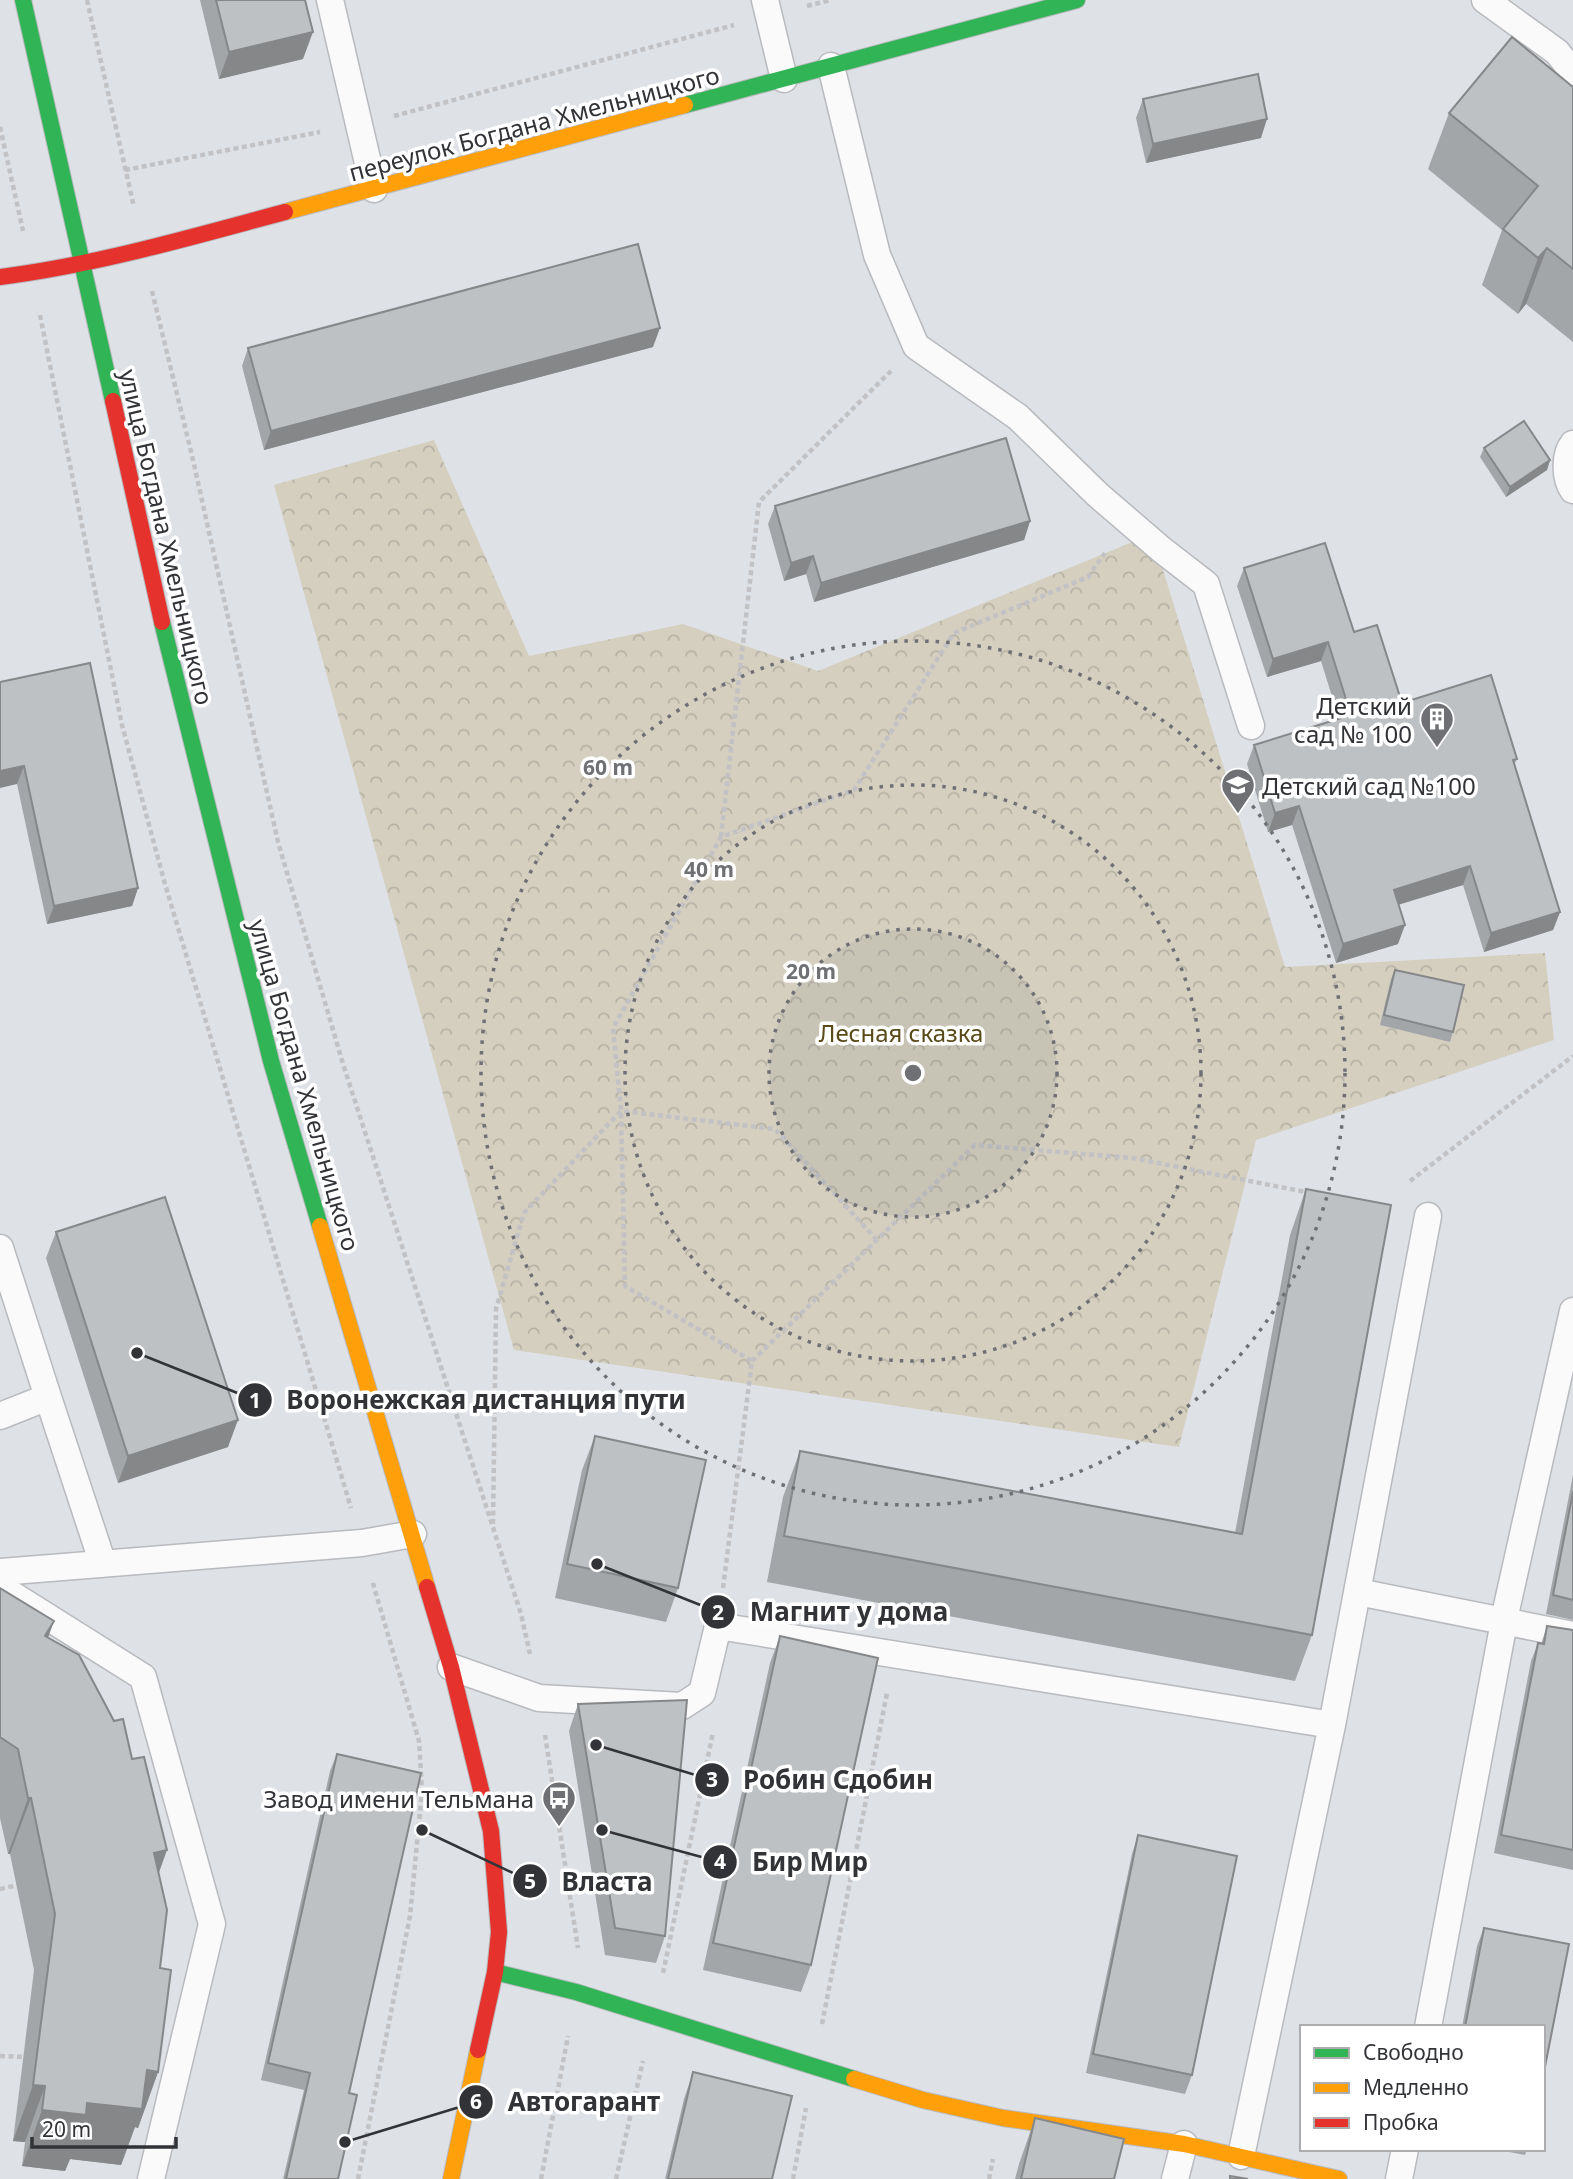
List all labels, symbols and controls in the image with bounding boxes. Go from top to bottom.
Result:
street label: переулок Богдана Хмельницкого [345,58,723,188]
street label: улица Богдана Хмельницкого [112,366,222,708]
place label: Детский сад № 100 [1294,689,1412,750]
building icon: Детский сад № 100 [1418,700,1456,749]
text: 60 m [583,753,633,781]
school or university icon: Детский сад №100 [1219,766,1257,815]
place label: Детский сад №100 [1262,769,1476,802]
text: 40 m [684,855,734,883]
street label: улица Богдана Хмельницкого [242,915,368,1255]
text: 20 m [786,957,836,985]
park label: Лесная сказка [819,1016,983,1049]
centre of rings [901,1061,925,1085]
callout: Воронежская дистанция пути [237,1377,700,1424]
text: Воронежская дистанция пути [286,1381,686,1417]
text: 1 [249,1386,261,1414]
callout: Магнит у дома [701,1589,962,1636]
text: Магнит у дома [750,1593,948,1629]
text: 2 [712,1598,724,1626]
callout: Робин Сдобин [694,1756,947,1803]
text: Робин Сдобин [743,1761,933,1797]
text: 3 [706,1765,718,1793]
bus stop icon: Завод имени Тельмана [540,1779,578,1828]
place label: Завод имени Тельмана [263,1782,534,1815]
callout: Бир Мир [703,1838,882,1885]
text: Бир Мир [752,1843,868,1879]
text: 4 [714,1847,726,1875]
callout: Власта [512,1858,666,1905]
text: Власта [561,1863,653,1899]
text: 5 [524,1867,536,1895]
legend [1300,2025,1545,2151]
text: Свободно [1363,2038,1464,2066]
text: Медленно [1363,2073,1469,2101]
callout: Автогарант [458,2078,674,2125]
text: Автогарант [508,2083,660,2119]
text: 6 [470,2087,482,2115]
scale bar [32,2106,175,2150]
text: Пробка [1363,2108,1439,2136]
text: 20 m [42,2115,91,2143]

